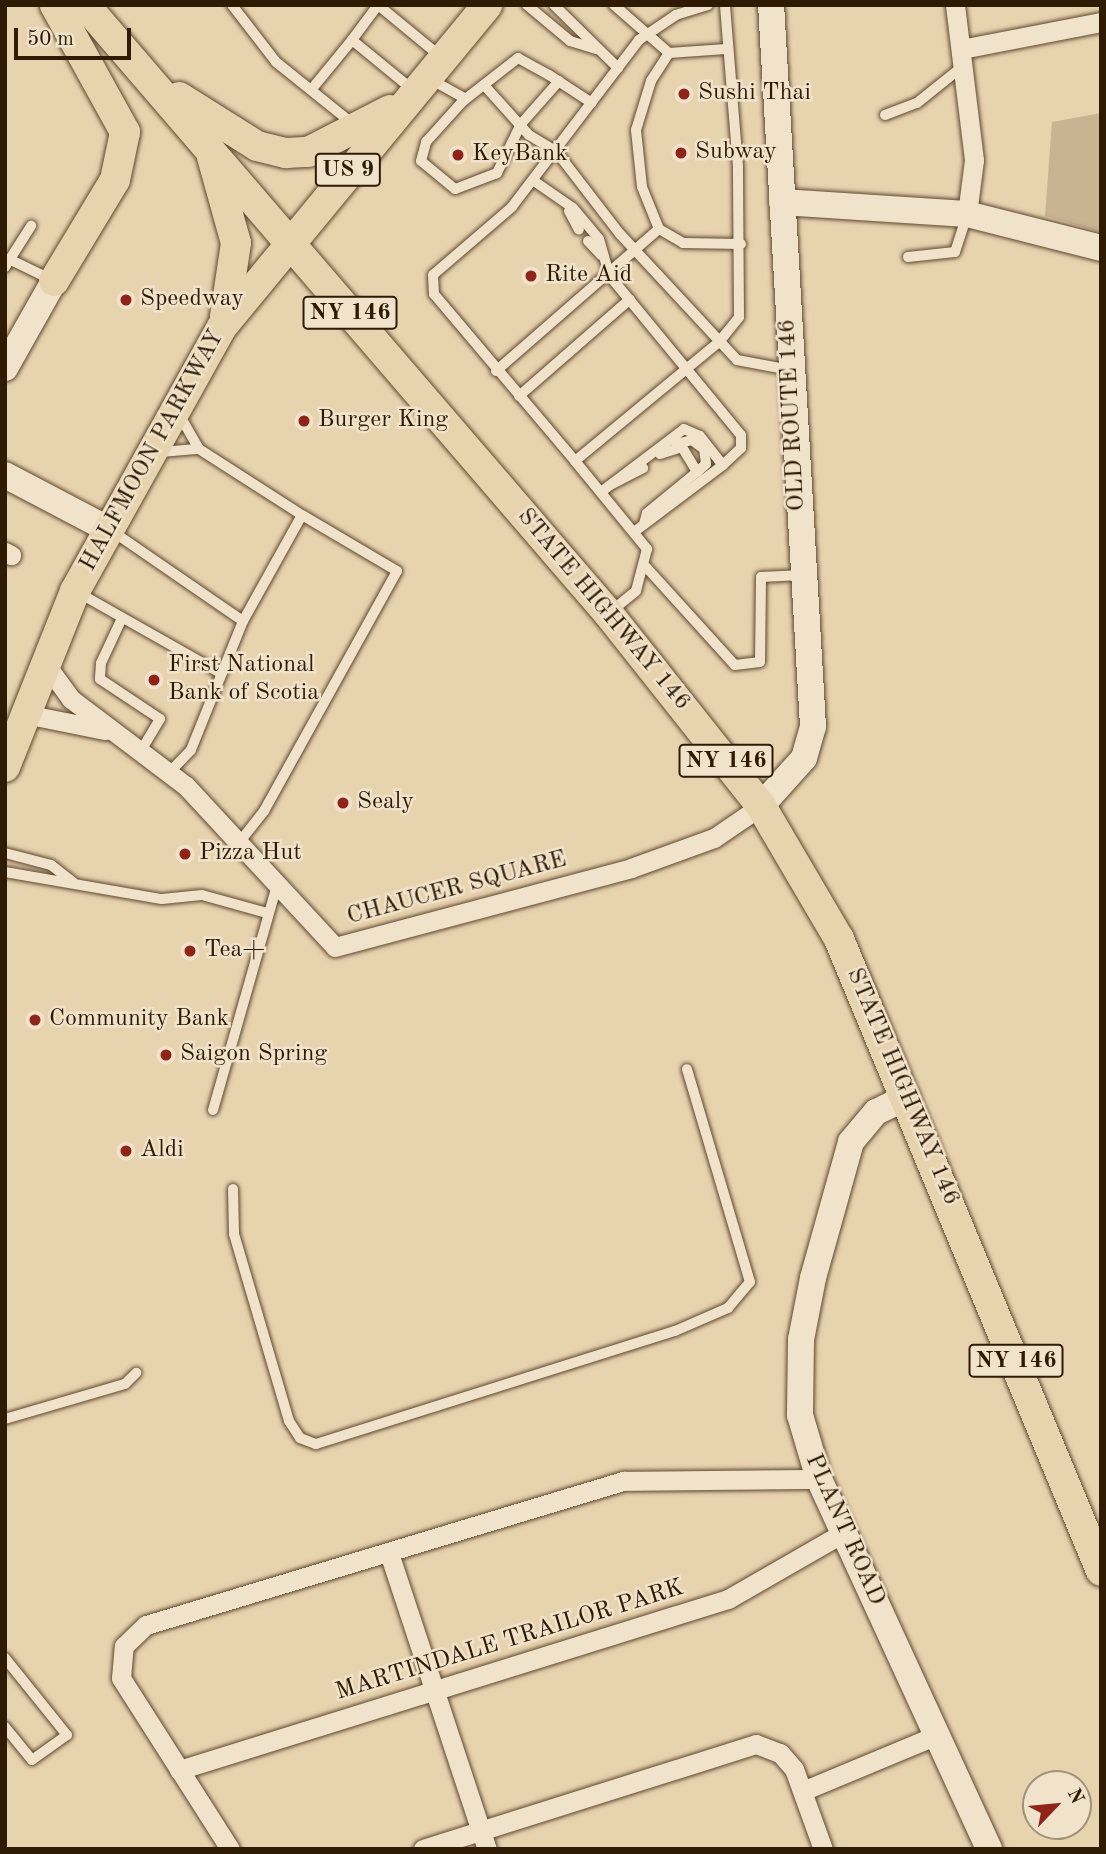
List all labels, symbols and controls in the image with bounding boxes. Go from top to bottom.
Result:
scale bar [18,14,135,58]
text: 50 m [27,29,74,50]
place label: Sushi Thai [698,80,811,108]
marker: Sushi Thai [676,86,692,102]
place label: Subway [695,139,777,167]
place label: KeyBank [472,141,568,169]
marker: Subway [673,145,689,161]
marker: KeyBank [450,147,466,163]
road number: US 9 [315,150,381,190]
place label: Rite Aid [545,262,632,290]
marker: Rite Aid [523,268,539,284]
place label: Speedway [140,286,244,314]
marker: Speedway [118,292,134,308]
road number: NY 146 [301,294,399,332]
street label: OLD ROUTE 146 [774,318,812,512]
street label: HALFMOON PARKWAY [75,325,231,577]
place label: Burger King [318,407,448,435]
marker: Burger King [296,413,312,429]
street label: STATE HIGHWAY 146 [510,503,696,717]
place label: First National Bank of Scotia [168,652,319,708]
marker: First National Bank of Scotia [146,672,162,688]
road number: NY 146 [677,741,775,780]
place label: Sealy [357,789,414,817]
marker: Sealy [335,795,351,811]
place label: Pizza Hut [199,840,302,868]
marker: Pizza Hut [177,846,193,862]
street label: CHAUCER SQUARE [344,846,570,932]
place label: Tea+ [204,937,265,965]
marker: Tea+ [182,943,198,959]
street label: STATE HIGHWAY 146 [839,964,965,1210]
place label: Community Bank [49,1006,229,1034]
marker: Community Bank [27,1012,43,1028]
place label: Saigon Spring [180,1041,327,1069]
marker: Saigon Spring [158,1047,174,1063]
place label: Aldi [140,1137,184,1165]
marker: Aldi [118,1143,134,1159]
road number: NY 146 [967,1342,1065,1380]
street label: PLANT ROAD [798,1450,890,1610]
street label: MARTINDALE TRAILOR PARK [332,1574,688,1708]
north arrow [1022,1770,1092,1840]
text: N [1063,1786,1086,1807]

